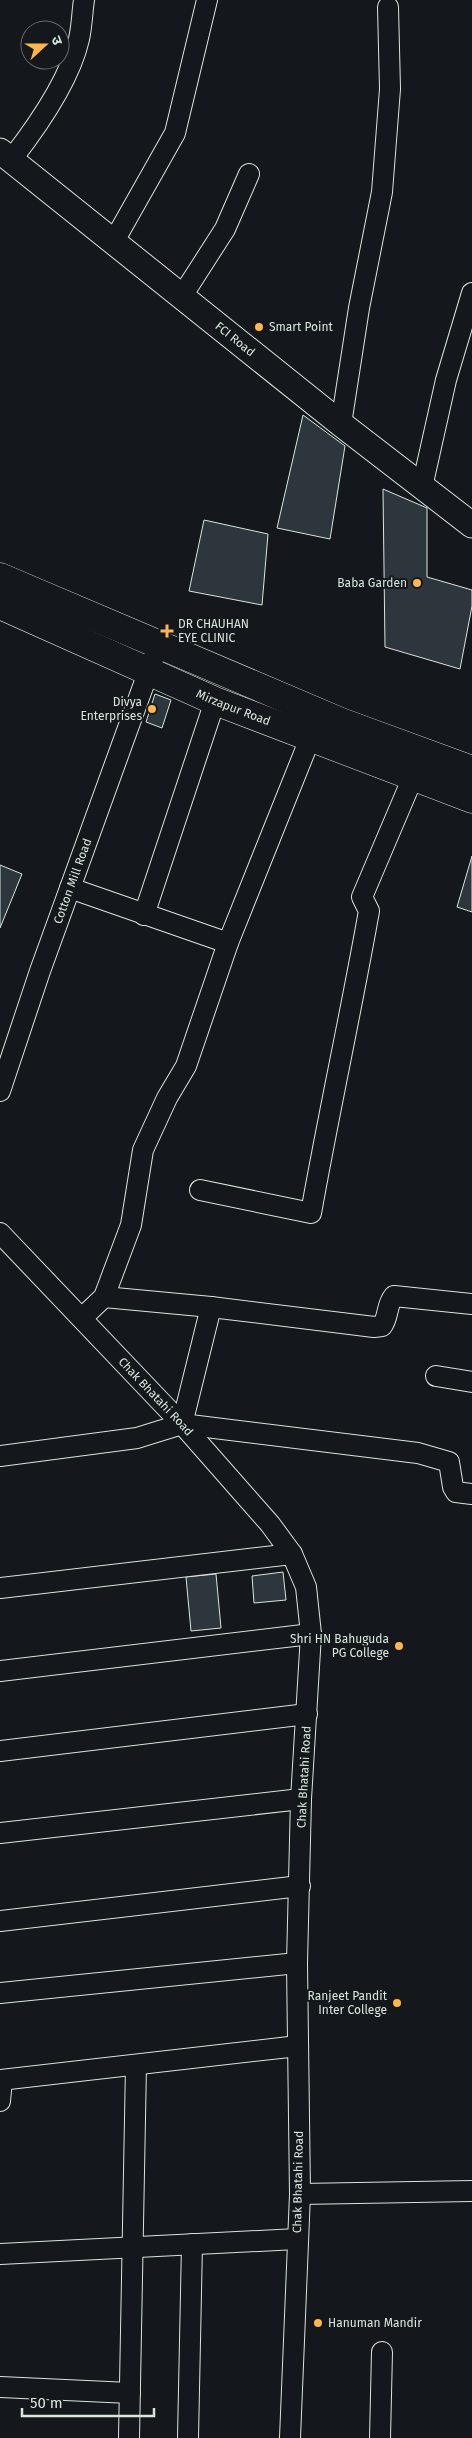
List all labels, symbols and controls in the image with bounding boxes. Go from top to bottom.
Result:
north arrow [20,20,70,70]
text: उ [47,34,66,48]
street label: FCI Road [212,319,258,359]
place label: Smart Point [269,320,334,334]
marker: Smart Point [253,321,265,333]
place label: Baba Garden [337,576,407,590]
marker: Baba Garden [411,577,423,589]
place label: DR CHAUHAN EYE CLINIC [178,617,249,645]
marker: DR CHAUHAN EYE CLINIC [160,624,174,638]
street label: Mirzapur Road [194,687,272,728]
place label: Divya Enterprises [80,695,142,723]
marker: Divya Enterprises [146,703,158,715]
street label: Cotton Mill Road [51,837,94,926]
street label: Chak Bhatahi Road [115,1355,196,1439]
place label: Shri HN Bahuguda PG College [290,1632,389,1660]
marker: Shri HN Bahuguda PG College [393,1640,405,1652]
street label: Chak Bhatahi Road [294,1726,314,1828]
place label: Ranjeet Pandit Inter College [308,1989,388,2017]
marker: Ranjeet Pandit Inter College [391,1997,403,2009]
street label: Chak Bhatahi Road [290,2131,306,2233]
place label: Hanuman Mandir [328,2316,422,2330]
marker: Hanuman Mandir [312,2317,324,2329]
scale bar [22,2386,155,2418]
text: 50 m [30,2394,63,2412]

